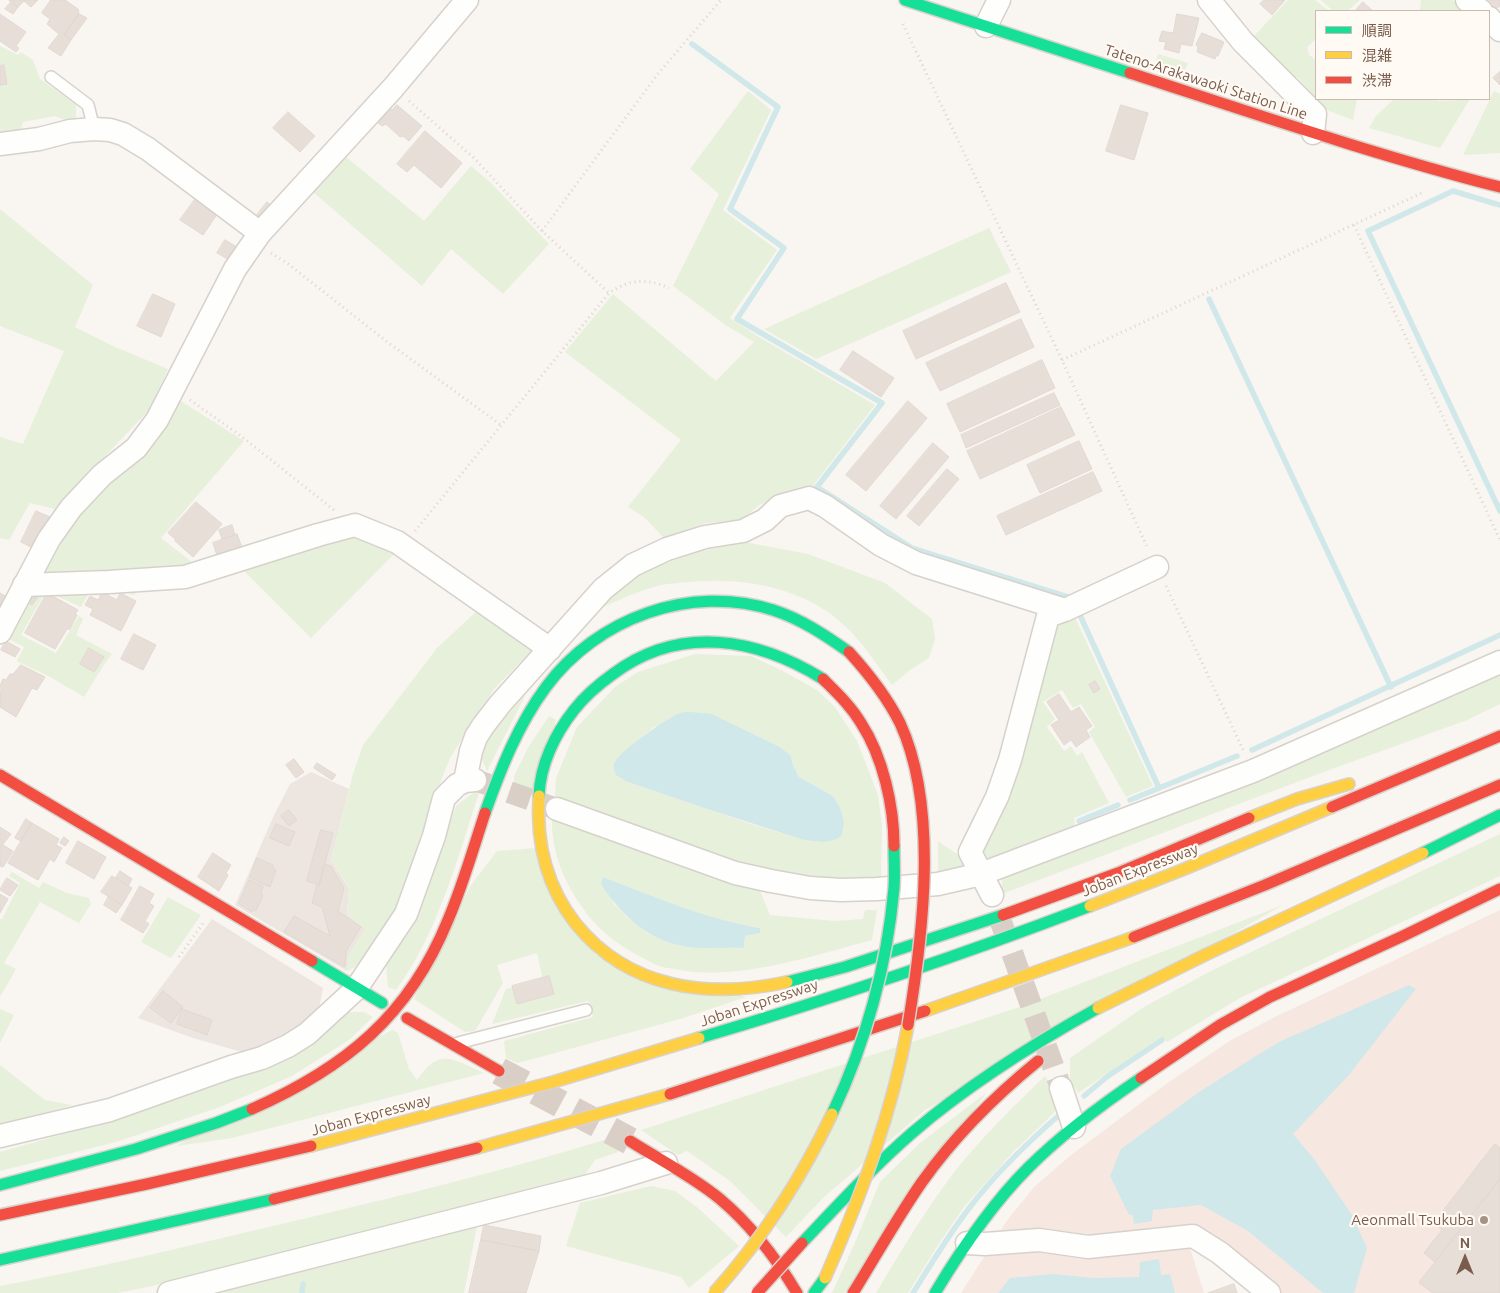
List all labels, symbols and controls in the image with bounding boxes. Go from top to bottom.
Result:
legend [1315,10,1490,100]
text: 順調 [1362,22,1392,39]
street label: Tateno-Arakawaoki Station Line [1102,41,1310,123]
text: 混雑 [1362,47,1392,64]
text: 渋滞 [1362,72,1392,89]
street label: Joban Expressway [1079,840,1201,900]
street label: Joban Expressway [698,975,820,1031]
street label: Joban Expressway [309,1090,433,1140]
place label: Aeonmall Tsukuba [1351,1211,1474,1229]
marker: Aeonmall Tsukuba [1478,1214,1490,1226]
north arrow [1440,1233,1490,1283]
text: N [1460,1235,1470,1251]

